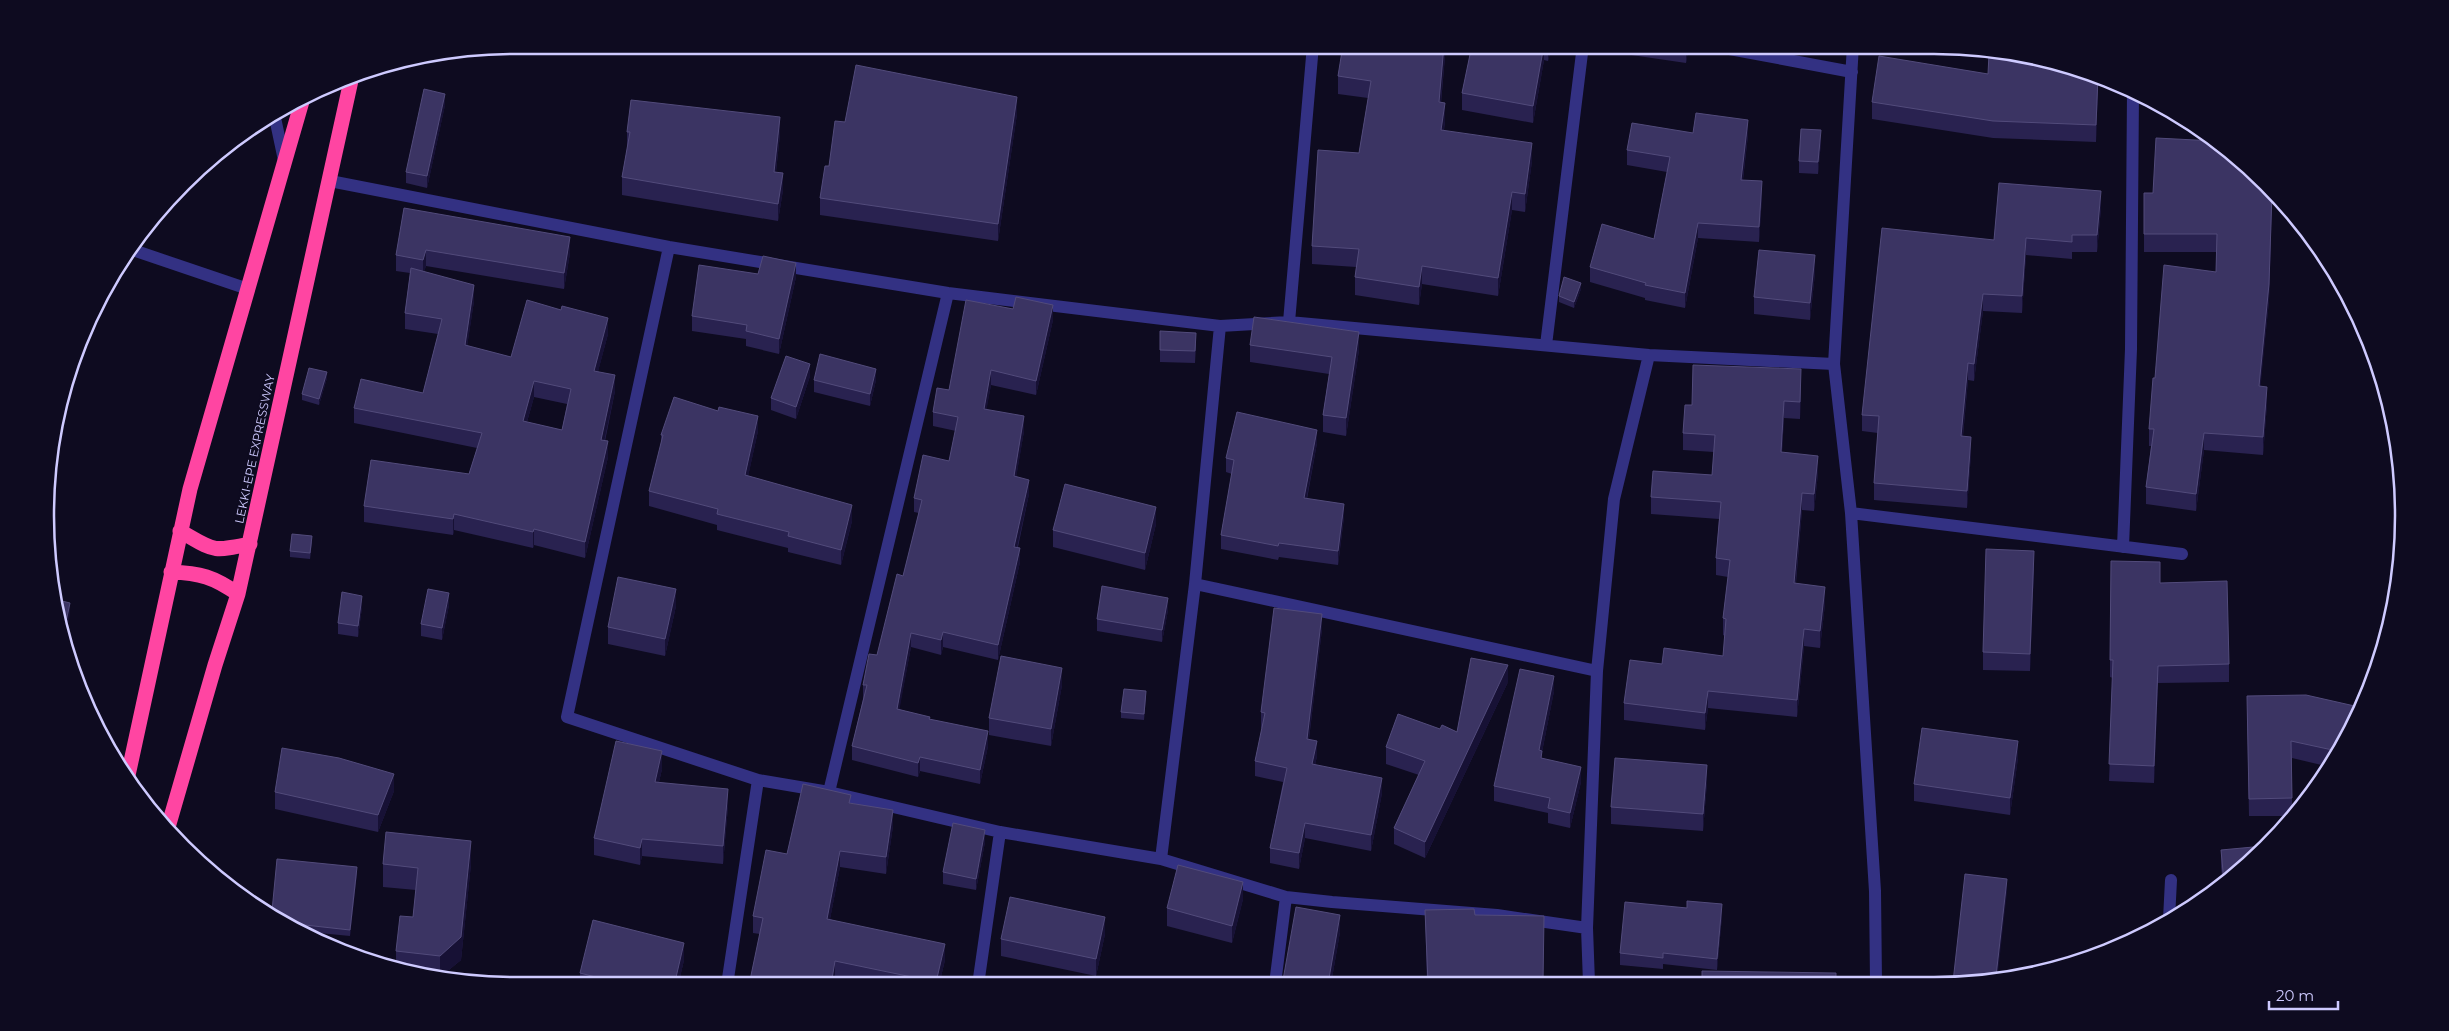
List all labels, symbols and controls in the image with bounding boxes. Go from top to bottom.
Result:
street label: LEKKI-EPE EXPRESSWAY [231,373,278,525]
scale bar [2269,978,2338,1010]
text: 20 m [2276,986,2314,1005]

